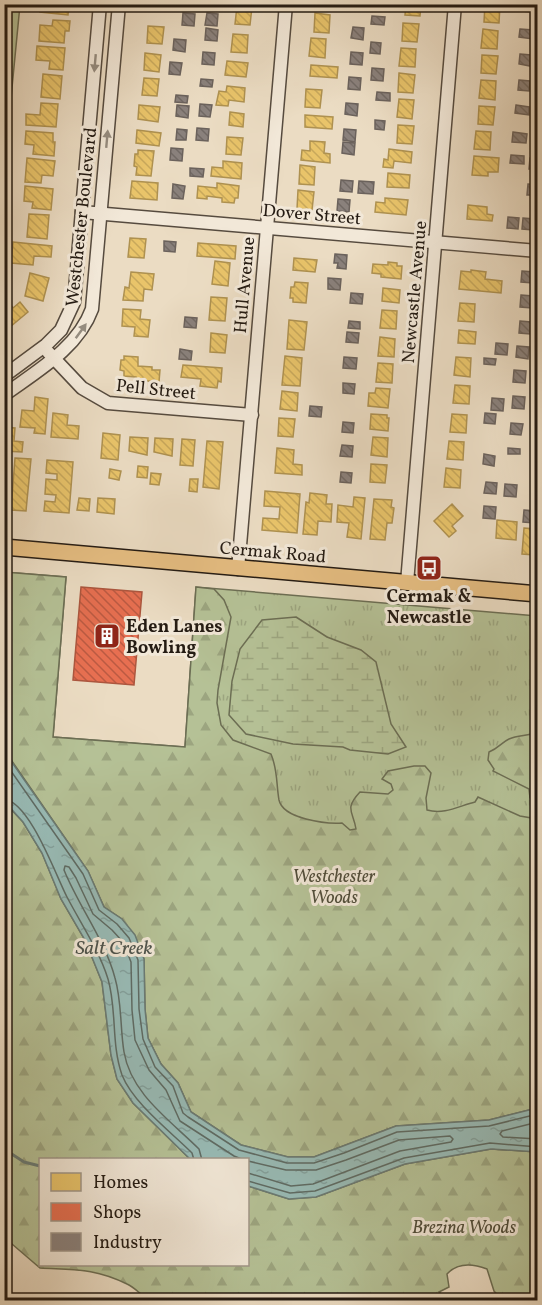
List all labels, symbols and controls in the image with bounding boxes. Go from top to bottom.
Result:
one-way arrow [90,53,100,72]
street label: Westchester Boulevard [61,126,104,308]
one-way arrow [102,130,112,149]
street label: Dover Street [262,199,362,232]
street label: Newcastle Avenue [397,220,434,364]
street label: Hull Avenue [229,236,262,335]
one-way arrow [75,323,87,339]
street label: Pell Street [115,374,197,407]
street label: Cermak Road [219,536,327,571]
bus stop icon: Cermak & Newcastle [414,553,444,583]
place label: Cermak & Newcastle [387,585,472,631]
place label: Eden Lanes Bowling [126,615,223,661]
building icon: Eden Lanes Bowling [92,621,122,651]
park label: Westchester Woods [293,865,376,911]
water label: Salt Creek [75,935,153,963]
legend [39,1158,249,1266]
text: Homes [93,1171,148,1196]
text: Shops [93,1201,141,1226]
park label: Brezina Woods [412,1216,516,1241]
text: Industry [93,1231,162,1256]

